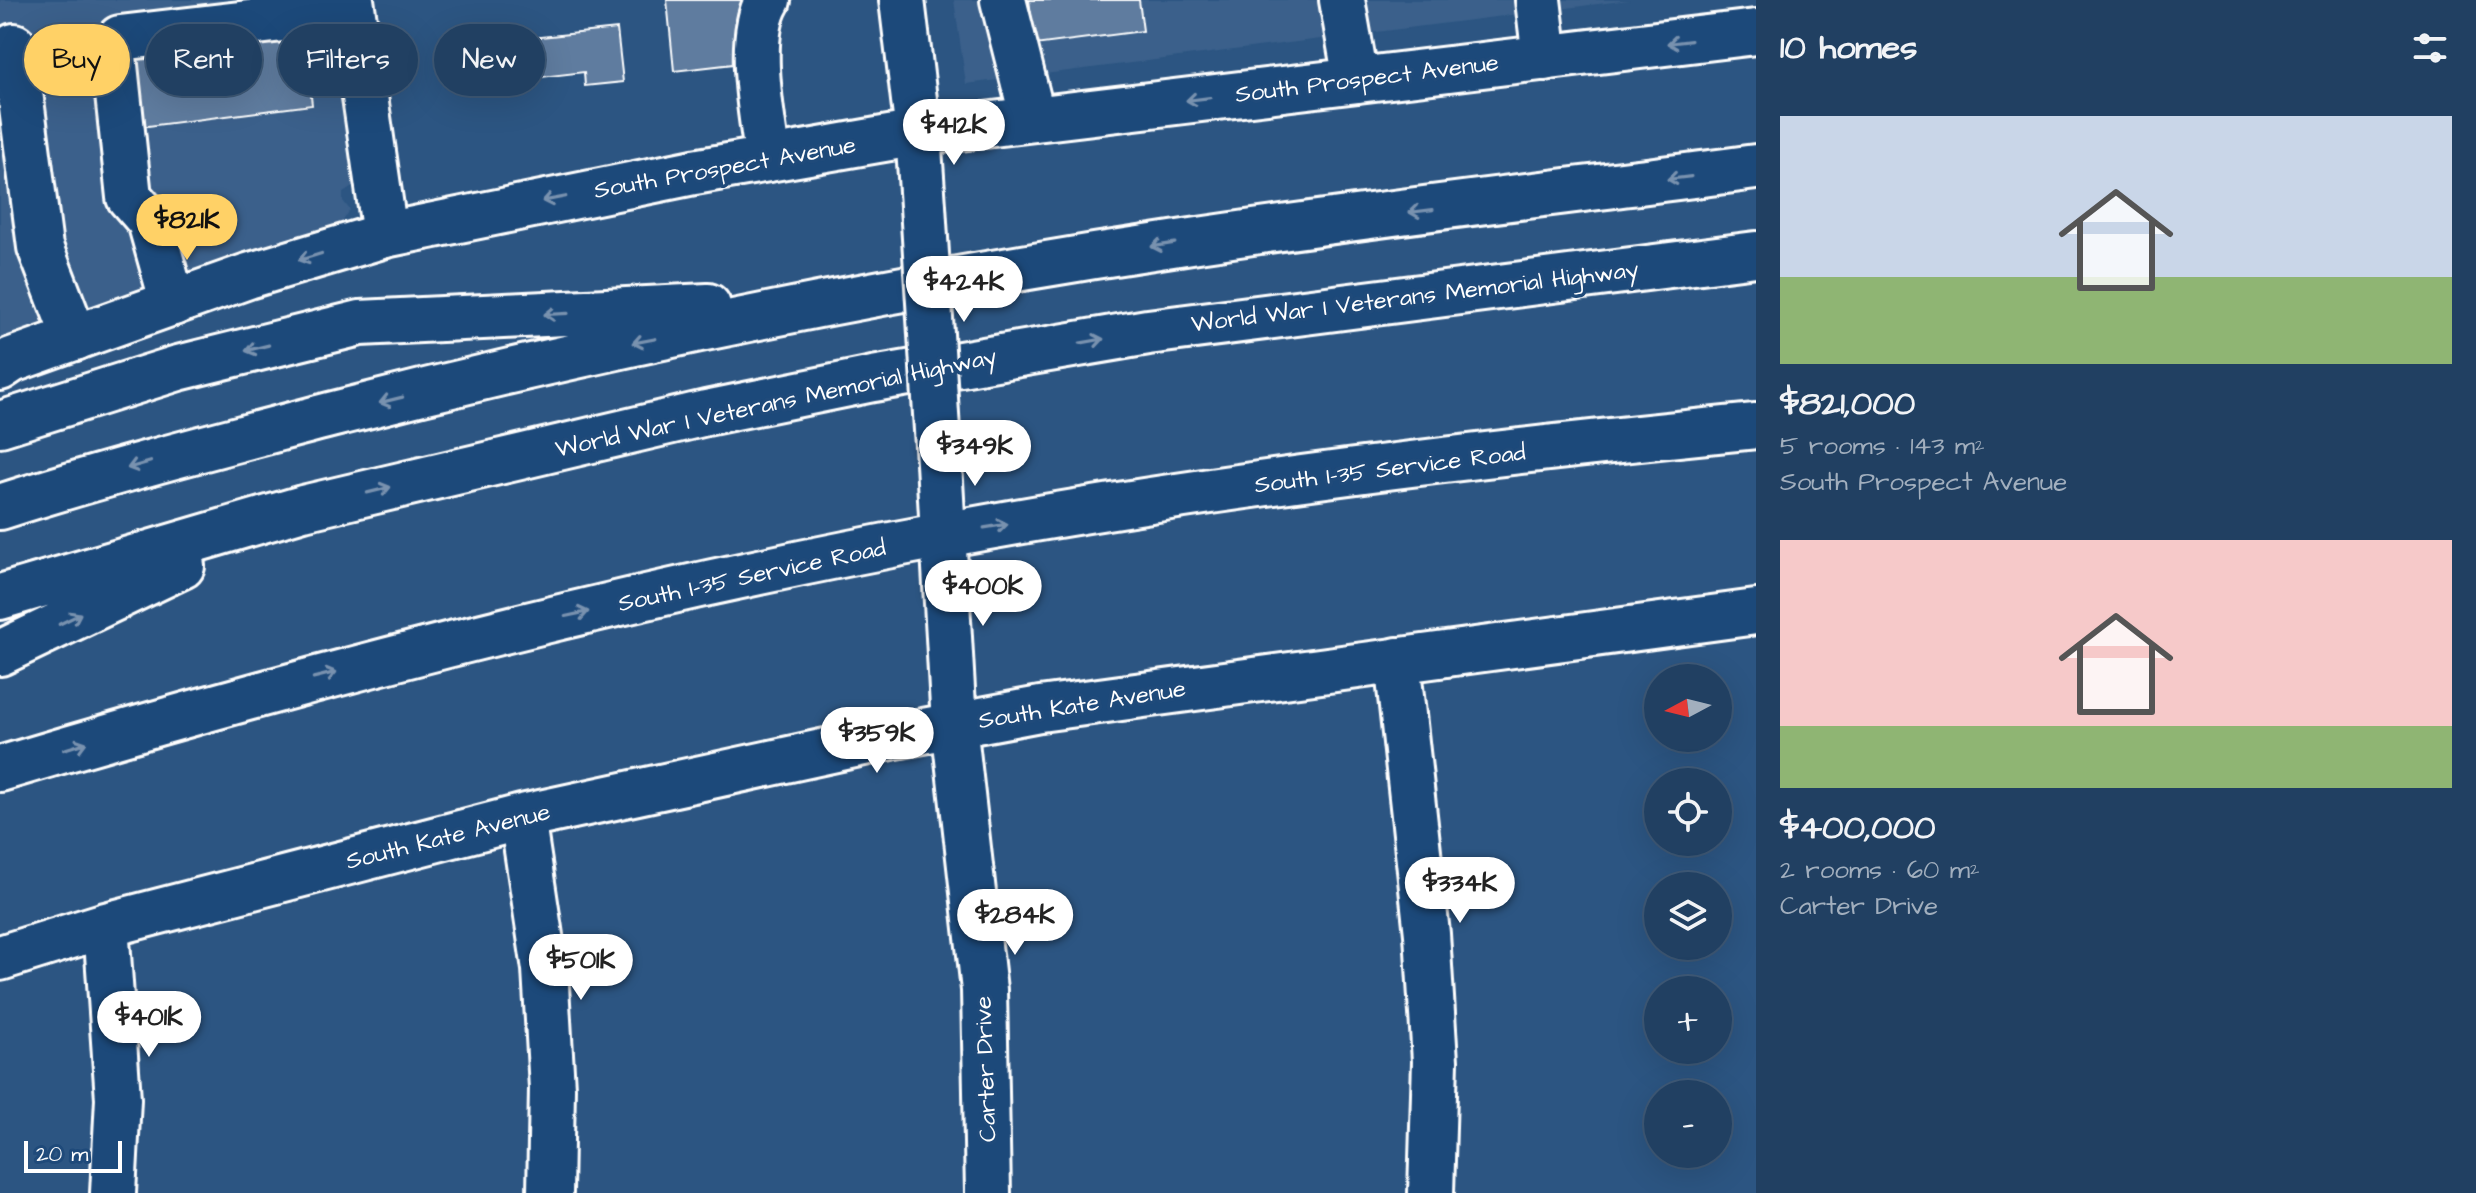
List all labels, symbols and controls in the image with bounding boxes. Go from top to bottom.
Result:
chip: Buy [24,24,130,96]
chip: Rent [146,24,262,96]
chip: Filters [278,24,418,96]
chip: New [434,24,545,96]
text: 10 homes [1780,24,1917,72]
icon: filters [2408,26,2452,70]
one-way arrow [1666,34,1692,49]
street label: South Prospect Avenue [1233,46,1501,112]
one-way arrow [1186,92,1211,107]
pin: $412K [898,99,1010,167]
text: $412K [921,107,987,143]
street label: South Prospect Avenue [591,128,859,208]
icon: home [2044,168,2188,312]
one-way arrow [1666,170,1693,185]
one-way arrow [542,193,567,208]
pin: $821K [131,194,243,262]
text: $821K [154,202,220,238]
one-way arrow [1409,204,1434,219]
one-way arrow [1151,239,1176,254]
one-way arrow [298,250,324,265]
street label: World War I Veterans Memorial Highway [1189,253,1641,342]
pin: $424K [908,256,1020,324]
text: $424K [924,264,1004,300]
one-way arrow [543,306,570,321]
one-way arrow [1078,333,1104,348]
one-way arrow [632,335,657,350]
street label: World War I Veterans Memorial Highway [552,340,1000,467]
one-way arrow [245,342,270,357]
text: $821,000 [1780,380,1915,428]
one-way arrow [378,393,404,408]
pin: $349K [919,420,1031,488]
text: $349K [937,428,1013,464]
text: 5 rooms · 143 m² [1780,428,1985,464]
street label: South I-35 Service Road [1253,436,1527,502]
one-way arrow [127,459,153,474]
text: South Prospect Avenue [1780,464,2067,500]
one-way arrow [365,482,391,497]
one-way arrow [983,518,1008,533]
street label: South I-35 Service Road [615,531,889,621]
pin: $400K [927,560,1039,628]
text: $400K [943,568,1023,604]
icon: home [2044,592,2188,736]
one-way arrow [564,606,590,621]
one-way arrow [58,611,82,626]
north arrow [1644,664,1732,752]
map controls [1644,664,1732,1168]
one-way arrow [311,667,337,682]
street label: South Kate Avenue [976,672,1188,738]
pin: $359K [821,707,933,775]
text: $359K [839,715,915,751]
one-way arrow [61,738,87,753]
button: locate [1644,768,1732,856]
street label: South Kate Avenue [342,795,554,879]
text: $400,000 [1780,804,1935,852]
text: 2 rooms · 60 m² [1780,852,1980,888]
pin: $334K [1404,857,1516,925]
text: $334K [1423,865,1497,901]
button: layers [1644,872,1732,960]
text: Carter Drive [1780,888,1938,924]
pin: $284K [959,889,1071,957]
text: $284K [975,897,1055,933]
pin: $501K [525,934,637,1002]
text: $501K [547,942,615,978]
button: + [1644,976,1732,1064]
pin: $401K [93,991,205,1059]
street label: Carter Drive [966,996,1006,1142]
text: $401K [115,999,183,1035]
button: − [1644,1080,1732,1168]
scale bar [24,1137,122,1173]
text: 20 m [36,1139,88,1170]

